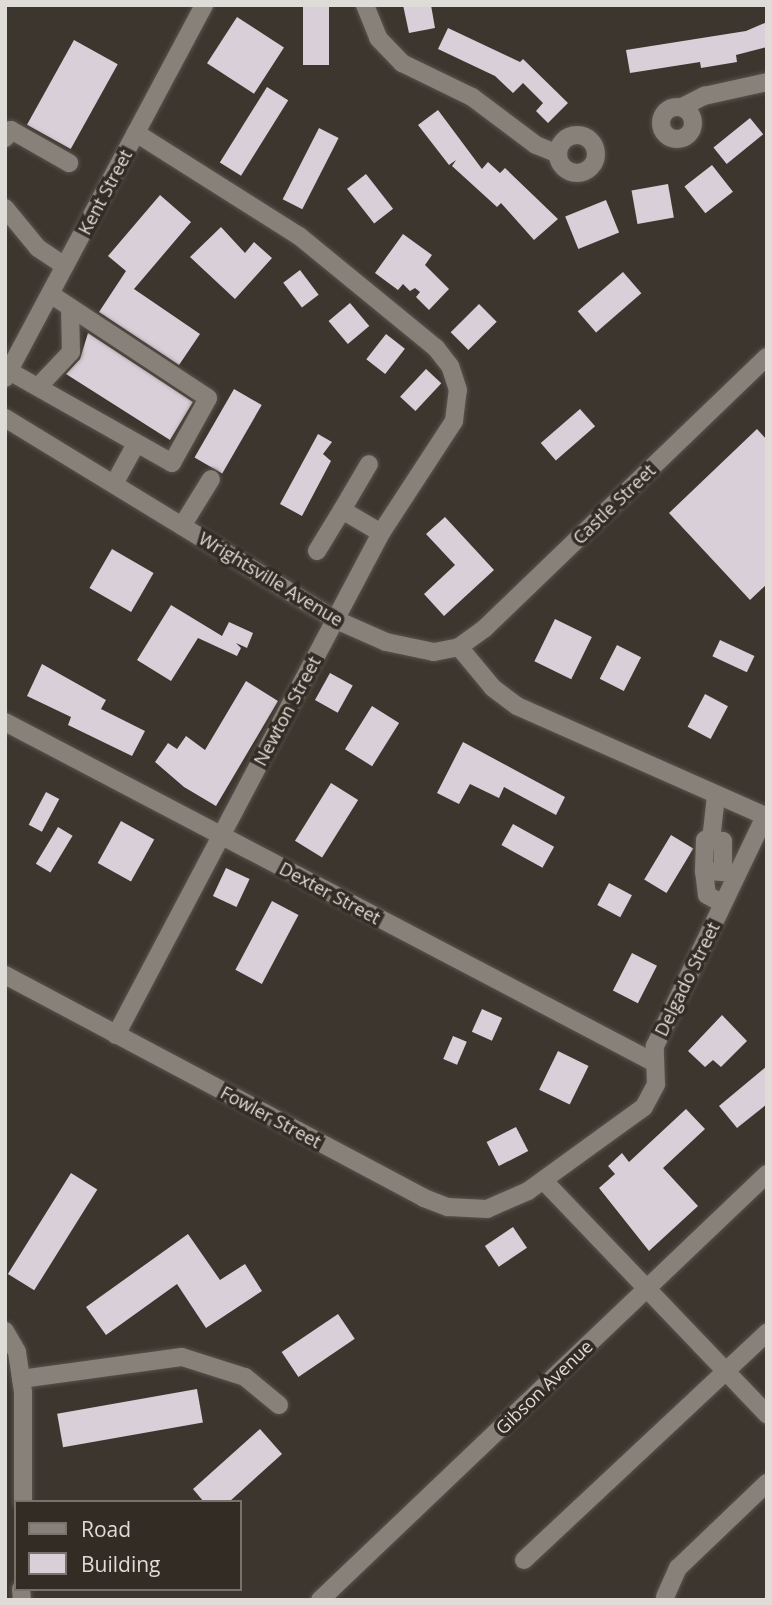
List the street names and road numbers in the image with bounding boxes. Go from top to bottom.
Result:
street label: Kent Street [74,146,136,238]
street label: Castle Street [568,459,660,549]
street label: Wrightsville Avenue [195,527,347,631]
street label: Newton Street [249,653,325,769]
street label: Dexter Street [276,857,384,929]
street label: Delgado Street [650,918,724,1040]
street label: Fowler Street [217,1081,325,1153]
street label: Gibson Avenue [491,1335,597,1439]

